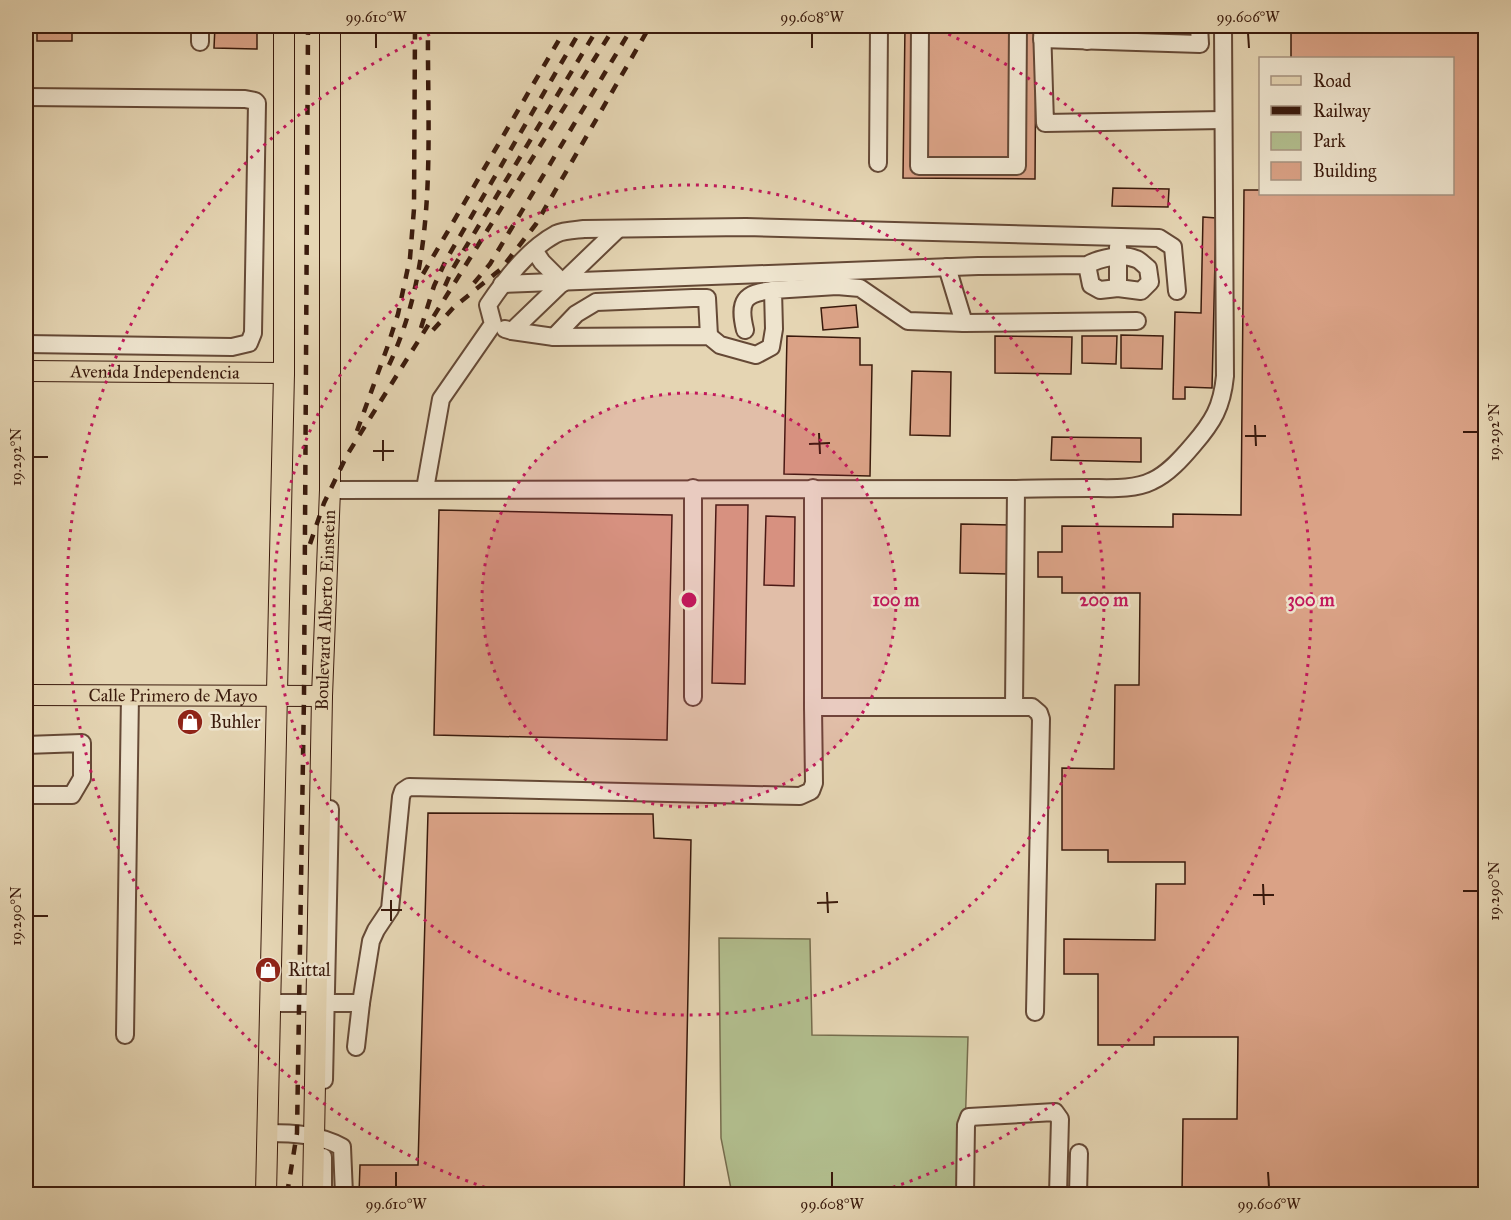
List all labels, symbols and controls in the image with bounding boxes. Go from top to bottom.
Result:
text: 99.610°W [345,8,407,26]
text: 99.608°W [780,8,844,26]
text: 99.606°W [1216,8,1280,26]
legend [1259,57,1454,195]
text: Road [1313,70,1351,92]
text: Railway [1313,100,1371,122]
text: Park [1313,130,1346,152]
text: Building [1313,160,1377,183]
street label: Avenida Independencia [69,360,240,384]
text: 19.292°N [1485,403,1503,461]
text: 19.292°N [7,428,25,486]
street label: Boulevard Alberto Einstein [311,509,340,711]
text: 100 m [873,589,920,611]
text: 200 m [1080,589,1129,611]
text: 300 m [1287,589,1335,612]
centre of rings [679,590,699,610]
street label: Calle Primero de Mayo [88,684,258,707]
shop icon: Buhler [175,707,205,737]
place label: Buhler [210,711,261,733]
text: 19.290°N [1485,861,1503,921]
text: 19.290°N [7,886,25,946]
shop icon: Rittal [253,955,283,985]
place label: Rittal [288,959,331,981]
text: 99.610°W [365,1195,427,1213]
text: 99.608°W [800,1195,864,1213]
text: 99.606°W [1237,1195,1301,1213]

